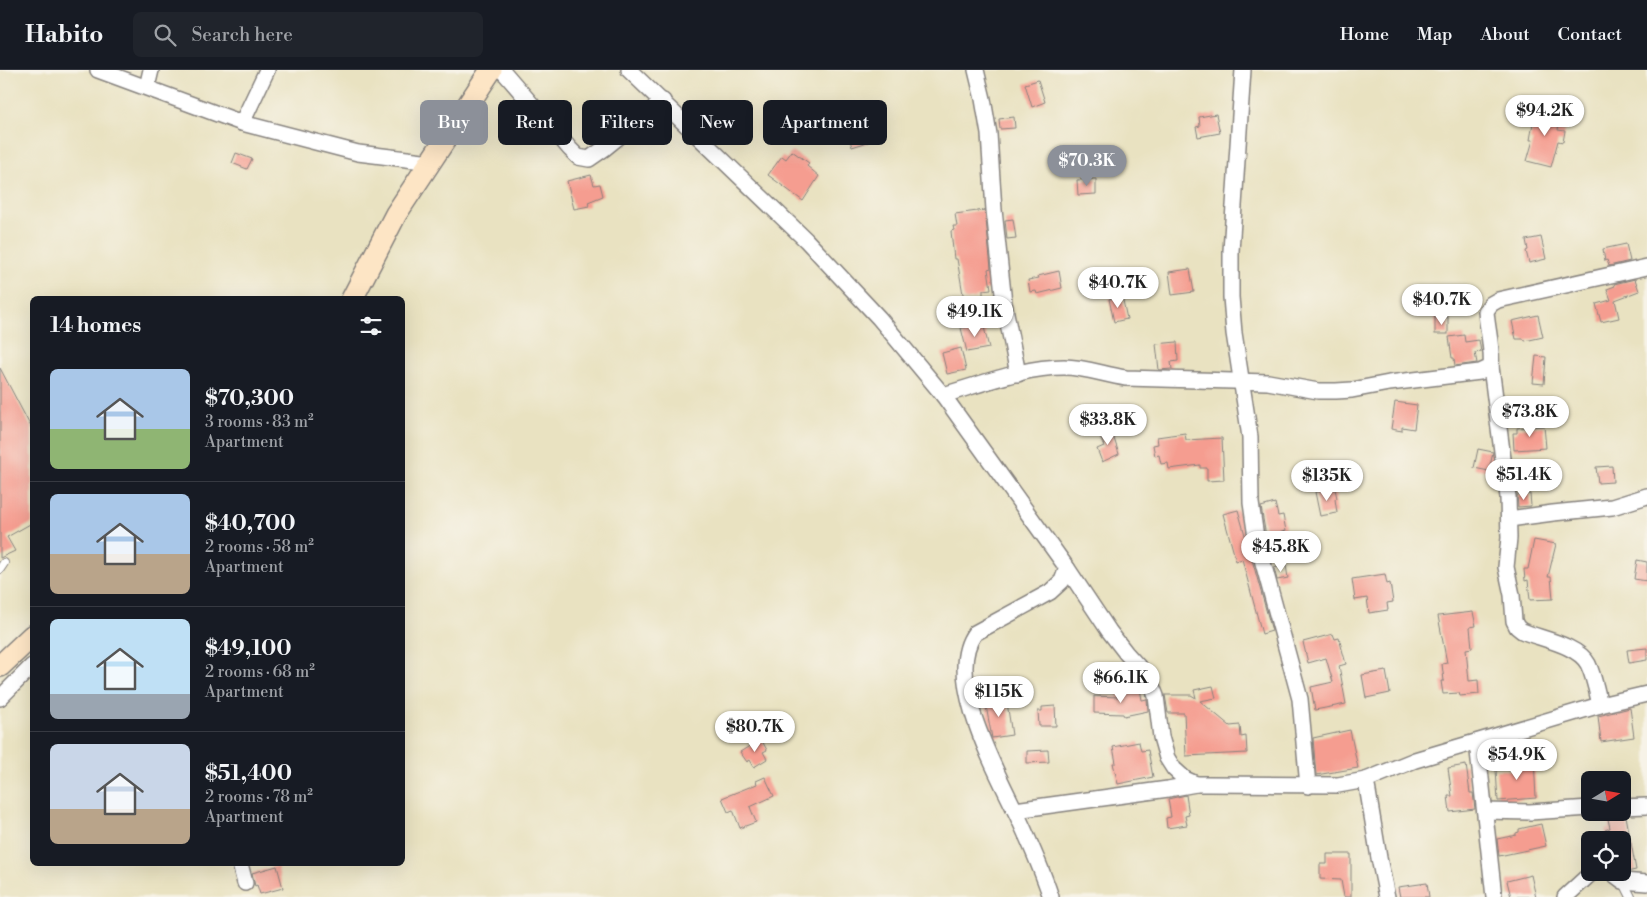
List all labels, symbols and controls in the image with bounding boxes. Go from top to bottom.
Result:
search box [133,12,483,57]
text: Habito [25,20,103,50]
icon: search [151,21,179,49]
text: Search here [191,23,293,47]
text: Home [1340,23,1389,46]
text: Map [1417,23,1453,46]
text: About [1481,23,1530,46]
text: Contact [1558,23,1622,46]
pin: $94.2K [1504,94,1586,137]
chip: Buy [420,100,488,145]
chip: Rent [498,100,572,145]
chip: Filters [582,100,672,145]
chip: New [682,100,753,145]
chip: Apartment [763,100,887,145]
text: $94.2K [1516,101,1574,121]
pin: $70.3K [1046,144,1128,187]
text: $70.3K [1058,151,1116,171]
pin: $40.7K [1077,266,1159,309]
text: $40.7K [1089,273,1147,293]
pin: $40.7K [1401,284,1483,326]
text: $40.7K [1413,290,1471,310]
pin: $49.1K [934,296,1016,338]
text: $49.1K [947,302,1003,322]
icon: filters [357,312,385,340]
text: 14 homes [50,313,141,339]
text: $70,300 [205,386,294,412]
icon: home [90,389,150,449]
pin: $73.8K [1489,396,1571,438]
text: $73.8K [1502,402,1558,422]
pin: $33.8K [1067,404,1149,446]
text: $33.8K [1080,410,1136,430]
text: 3 rooms · 83 m² [205,412,314,432]
text: Apartment [205,432,284,452]
pin: $51.4K [1483,458,1565,501]
pin: $135K [1292,460,1362,502]
text: $51.4K [1496,465,1552,485]
text: $135K [1302,466,1352,486]
text: $40,700 [205,511,296,537]
icon: home [90,514,150,574]
pin: $45.8K [1240,530,1322,573]
text: 2 rooms · 58 m² [205,537,314,557]
text: $45.8K [1252,537,1310,557]
text: Apartment [205,557,284,577]
text: $49,100 [205,636,291,662]
icon: home [90,639,150,699]
text: 2 rooms · 68 m² [205,662,315,682]
pin: $66.1K [1080,662,1162,704]
text: $66.1K [1094,668,1148,688]
pin: $115K [964,676,1034,718]
text: Apartment [205,682,284,702]
text: $115K [975,682,1023,702]
pin: $80.7K [714,710,796,753]
text: $80.7K [726,717,784,737]
pin: $54.9K [1476,738,1558,781]
text: $54.9K [1488,745,1546,765]
text: $51,400 [205,761,292,787]
icon: home [90,764,150,824]
north arrow [1581,771,1631,821]
map controls [1581,771,1631,881]
text: 2 rooms · 78 m² [205,787,313,807]
text: Apartment [205,807,284,827]
button: locate [1581,831,1631,881]

